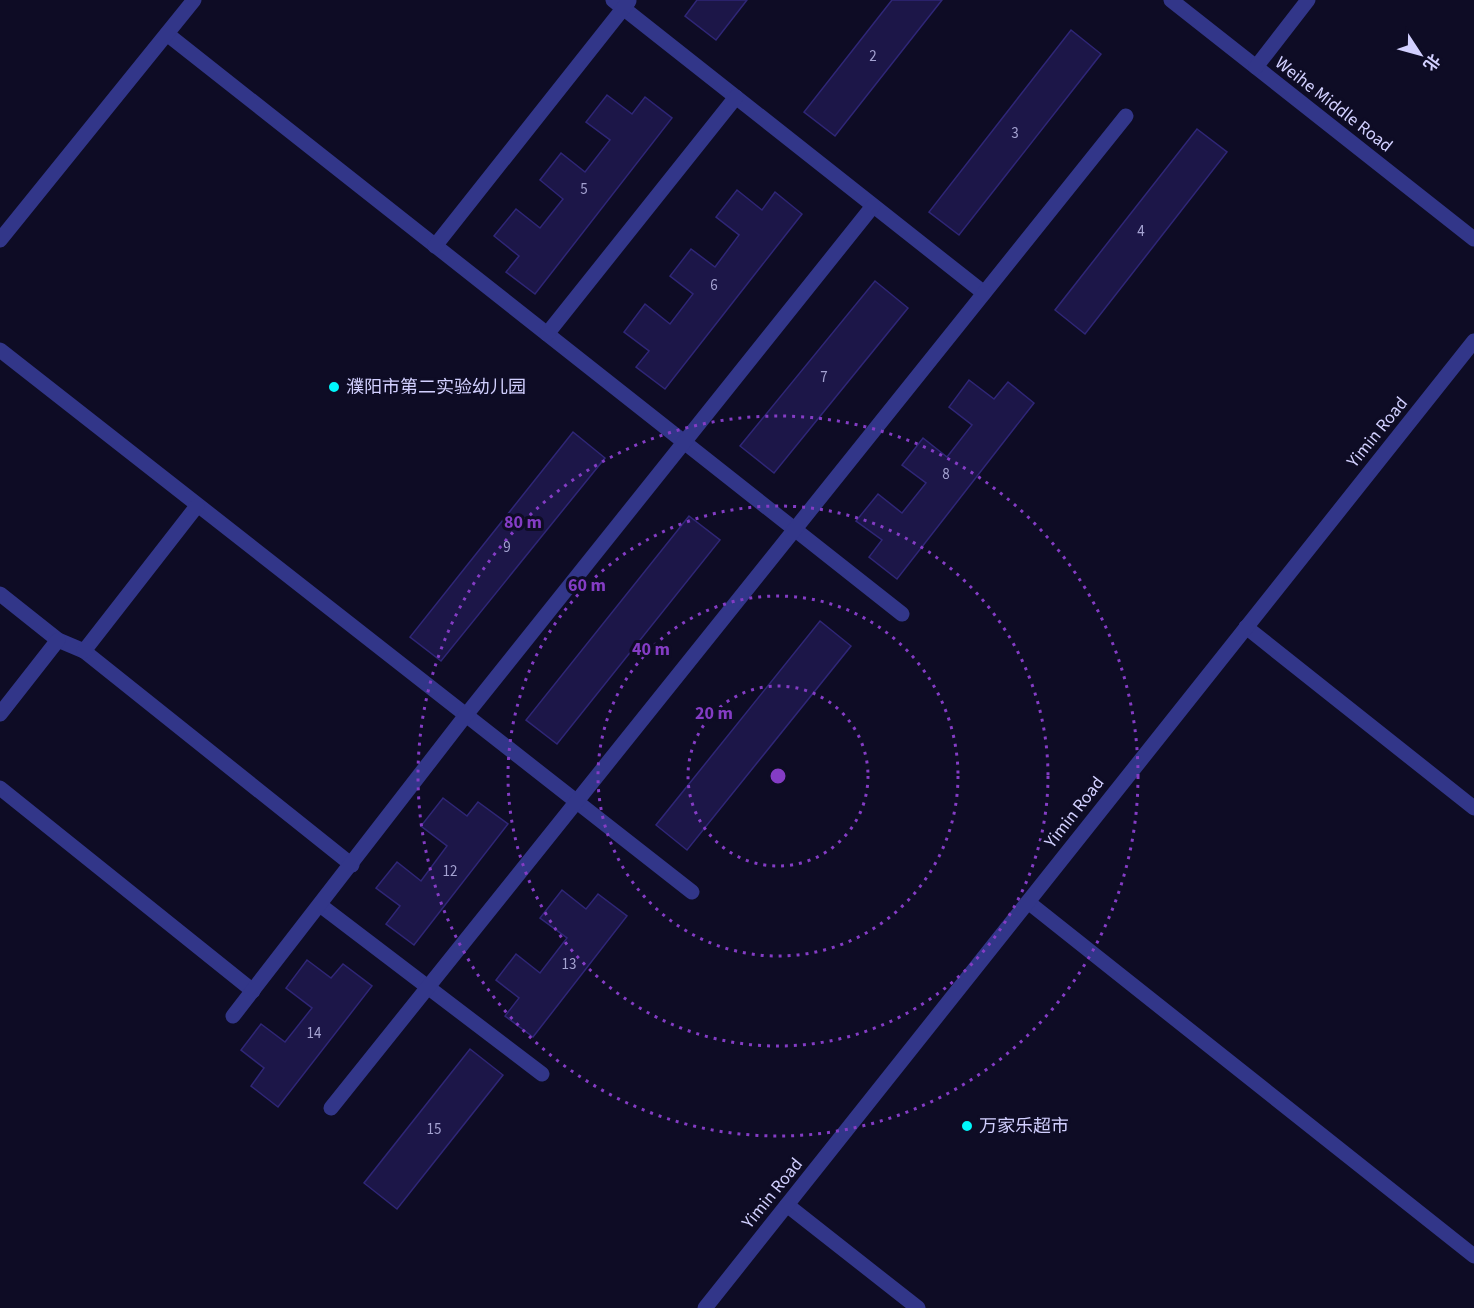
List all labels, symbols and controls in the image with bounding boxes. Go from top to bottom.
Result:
north arrow [1390,24,1450,84]
house number: 2 [869,46,877,67]
text: 北 [1418,49,1445,75]
street label: Weihe Middle Road [1270,51,1398,158]
house number: 3 [1011,123,1019,144]
house number: 5 [580,179,588,200]
house number: 4 [1137,221,1145,242]
house number: 6 [710,275,718,296]
house number: 7 [820,367,828,388]
place label: 濮阳市第二实验幼儿园 [346,375,526,400]
marker: 濮阳市第二实验幼儿园 [327,380,341,394]
street label: Yimin Road [1340,392,1414,474]
house number: 8 [942,464,950,485]
text: 80 m [504,510,542,535]
house number: 9 [503,537,511,558]
text: 60 m [568,573,606,598]
text: 40 m [632,637,670,662]
text: 20 m [695,701,733,726]
centre of rings [768,766,788,786]
street label: Yimin Road [1038,771,1110,854]
house number: 12 [443,861,457,882]
house number: 13 [562,954,576,975]
house number: 14 [307,1023,322,1044]
place label: 万家乐超市 [979,1114,1069,1139]
house number: 15 [427,1119,441,1140]
marker: 万家乐超市 [960,1119,974,1133]
street label: Yimin Road [735,1153,809,1235]

